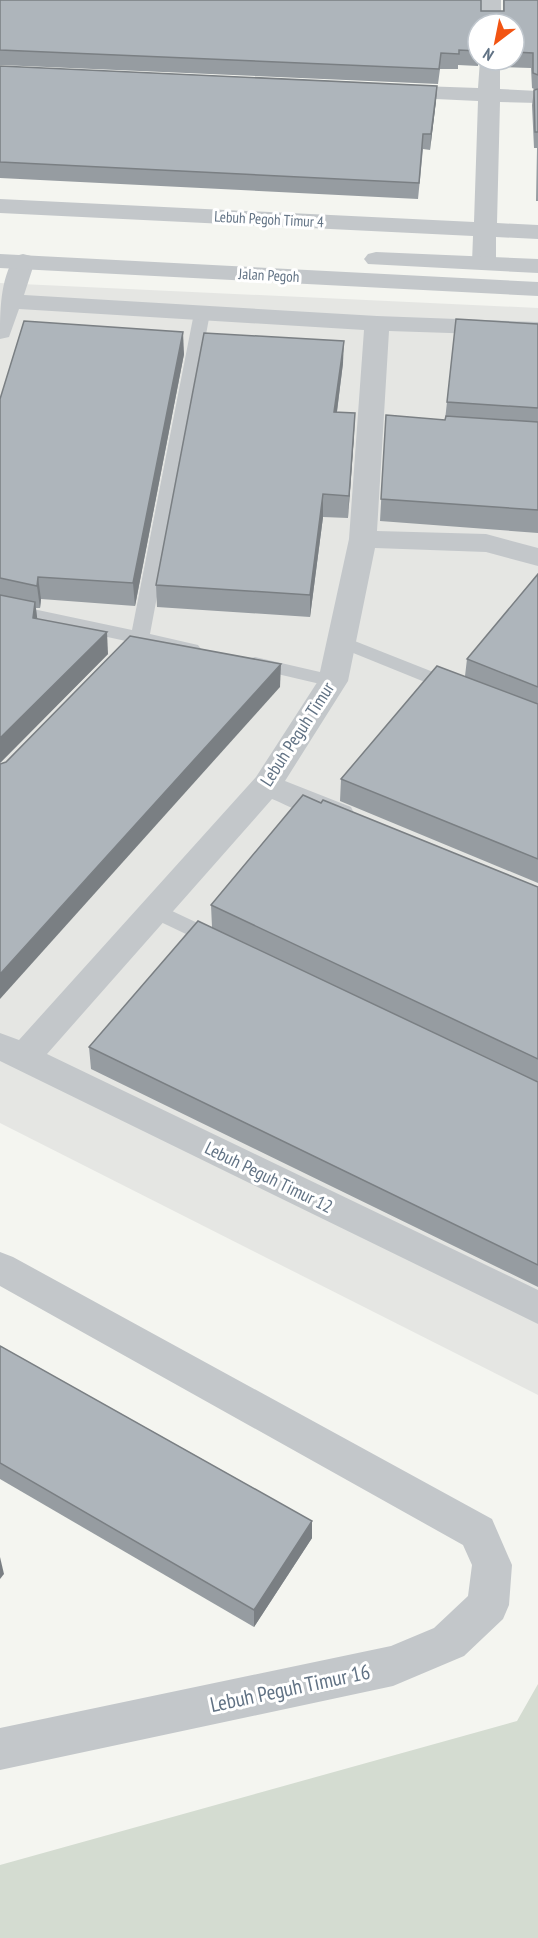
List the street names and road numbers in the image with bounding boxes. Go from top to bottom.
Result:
street label: Lebuh Pegoh Timur 4 [214,207,324,231]
street label: Jalan Pegoh [237,264,300,286]
street label: Lebuh Peguh Timur [255,678,339,790]
street label: Lebuh Peguh Timur 12 [201,1136,337,1218]
street label: Lebuh Peguh Timur 16 [208,1658,372,1718]

